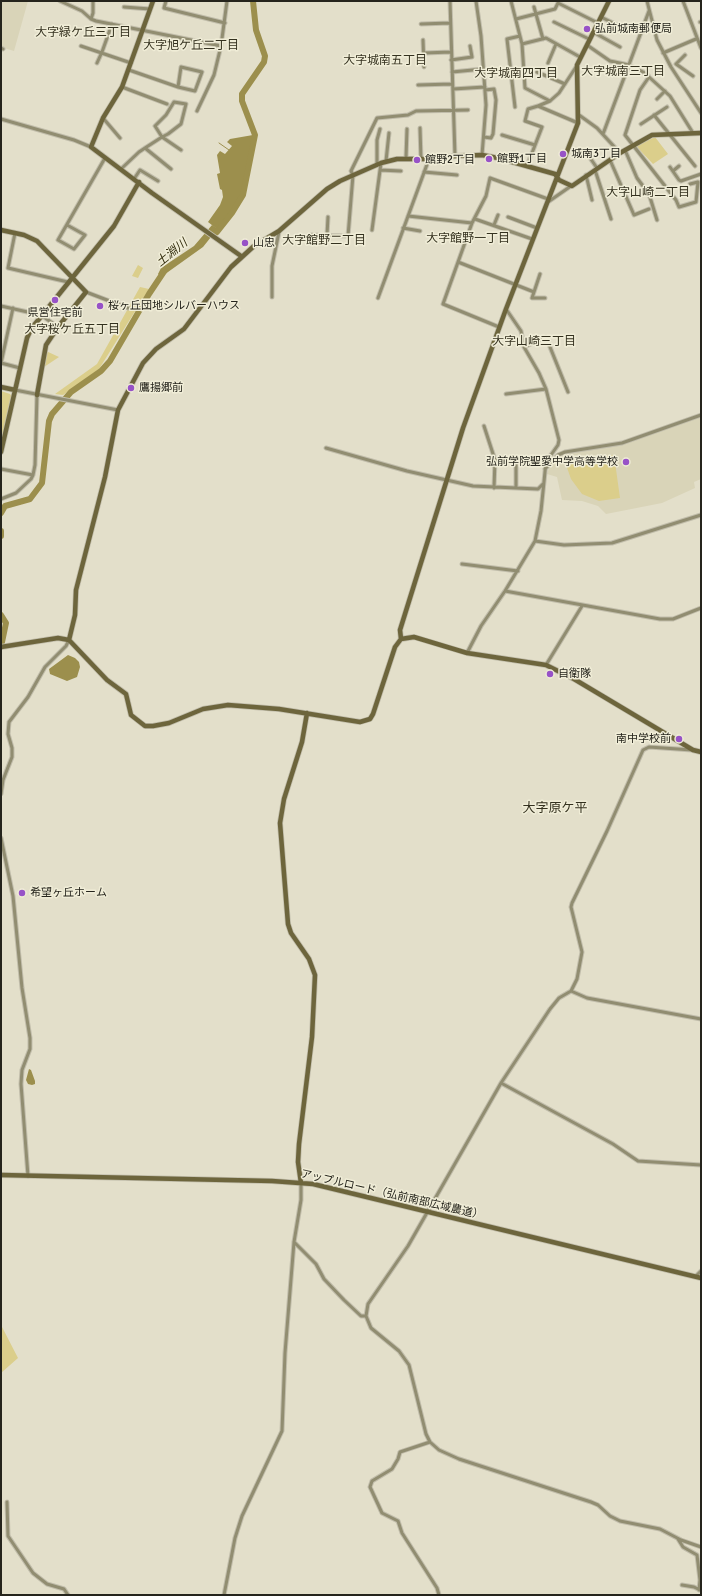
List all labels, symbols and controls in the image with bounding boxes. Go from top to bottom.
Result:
place label: 弘前城南郵便局 [595,22,672,36]
marker: 弘前城南郵便局 [582,24,592,34]
district label: 大字緑ケ丘三丁目 [35,26,131,40]
district label: 大字旭ケ丘二丁目 [143,39,239,53]
district label: 大字城南五丁目 [343,54,427,68]
district label: 大字城南三丁目 [581,65,665,79]
district label: 大字城南四丁目 [474,67,558,81]
place label: 城南3丁目 [571,147,621,161]
marker: 城南3丁目 [558,149,568,159]
place label: 館野1丁目 [497,152,547,166]
place label: 館野2丁目 [425,153,475,167]
marker: 館野1丁目 [484,154,494,164]
marker: 館野2丁目 [412,155,422,165]
district label: 大字山崎二丁目 [606,186,690,200]
district label: 大字館野一丁目 [426,232,510,246]
district label: 大字館野二丁目 [282,234,366,248]
water label: 土淵川 [153,236,191,270]
place label: 山忠 [253,236,275,250]
marker: 山忠 [240,238,250,248]
marker: 県営住宅前 [50,295,60,305]
place label: 桜ヶ丘団地シルバーハウス [108,299,240,313]
marker: 桜ヶ丘団地シルバーハウス [95,301,105,311]
place label: 県営住宅前 [28,306,82,320]
district label: 大字桜ケ丘五丁目 [24,323,120,337]
district label: 大字山崎三丁目 [492,335,576,349]
place label: 鷹揚郷前 [139,381,183,395]
marker: 鷹揚郷前 [126,383,136,393]
place label: 弘前学院聖愛中学高等学校 [486,455,618,469]
marker: 弘前学院聖愛中学高等学校 [621,457,631,467]
place label: 自衛隊 [558,667,591,681]
marker: 自衛隊 [545,669,555,679]
place label: 南中学校前 [616,732,671,746]
marker: 南中学校前 [674,734,684,744]
district label: 大字原ケ平 [523,801,587,817]
place label: 希望ヶ丘ホーム [30,886,107,900]
marker: 希望ヶ丘ホーム [17,888,27,898]
street label: アップルロード（弘前南部広域農道） [299,1168,485,1222]

